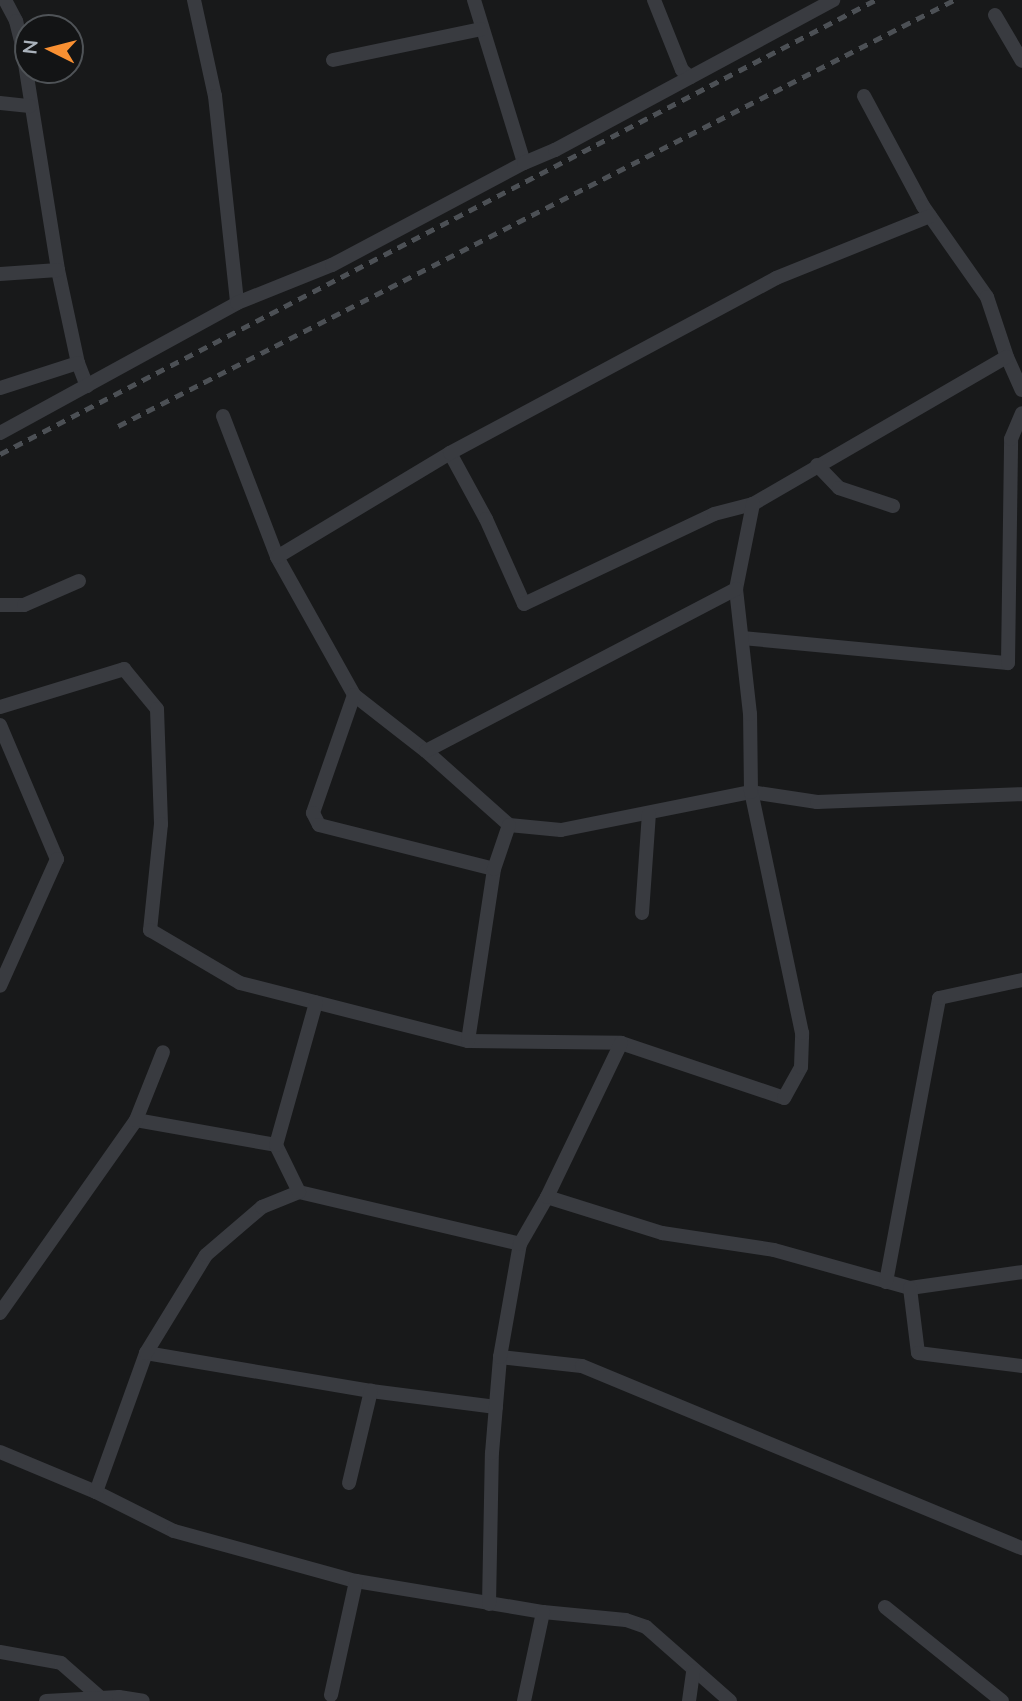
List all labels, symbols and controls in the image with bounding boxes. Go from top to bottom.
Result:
north arrow [14,14,84,84]
text: N [17,38,42,55]

